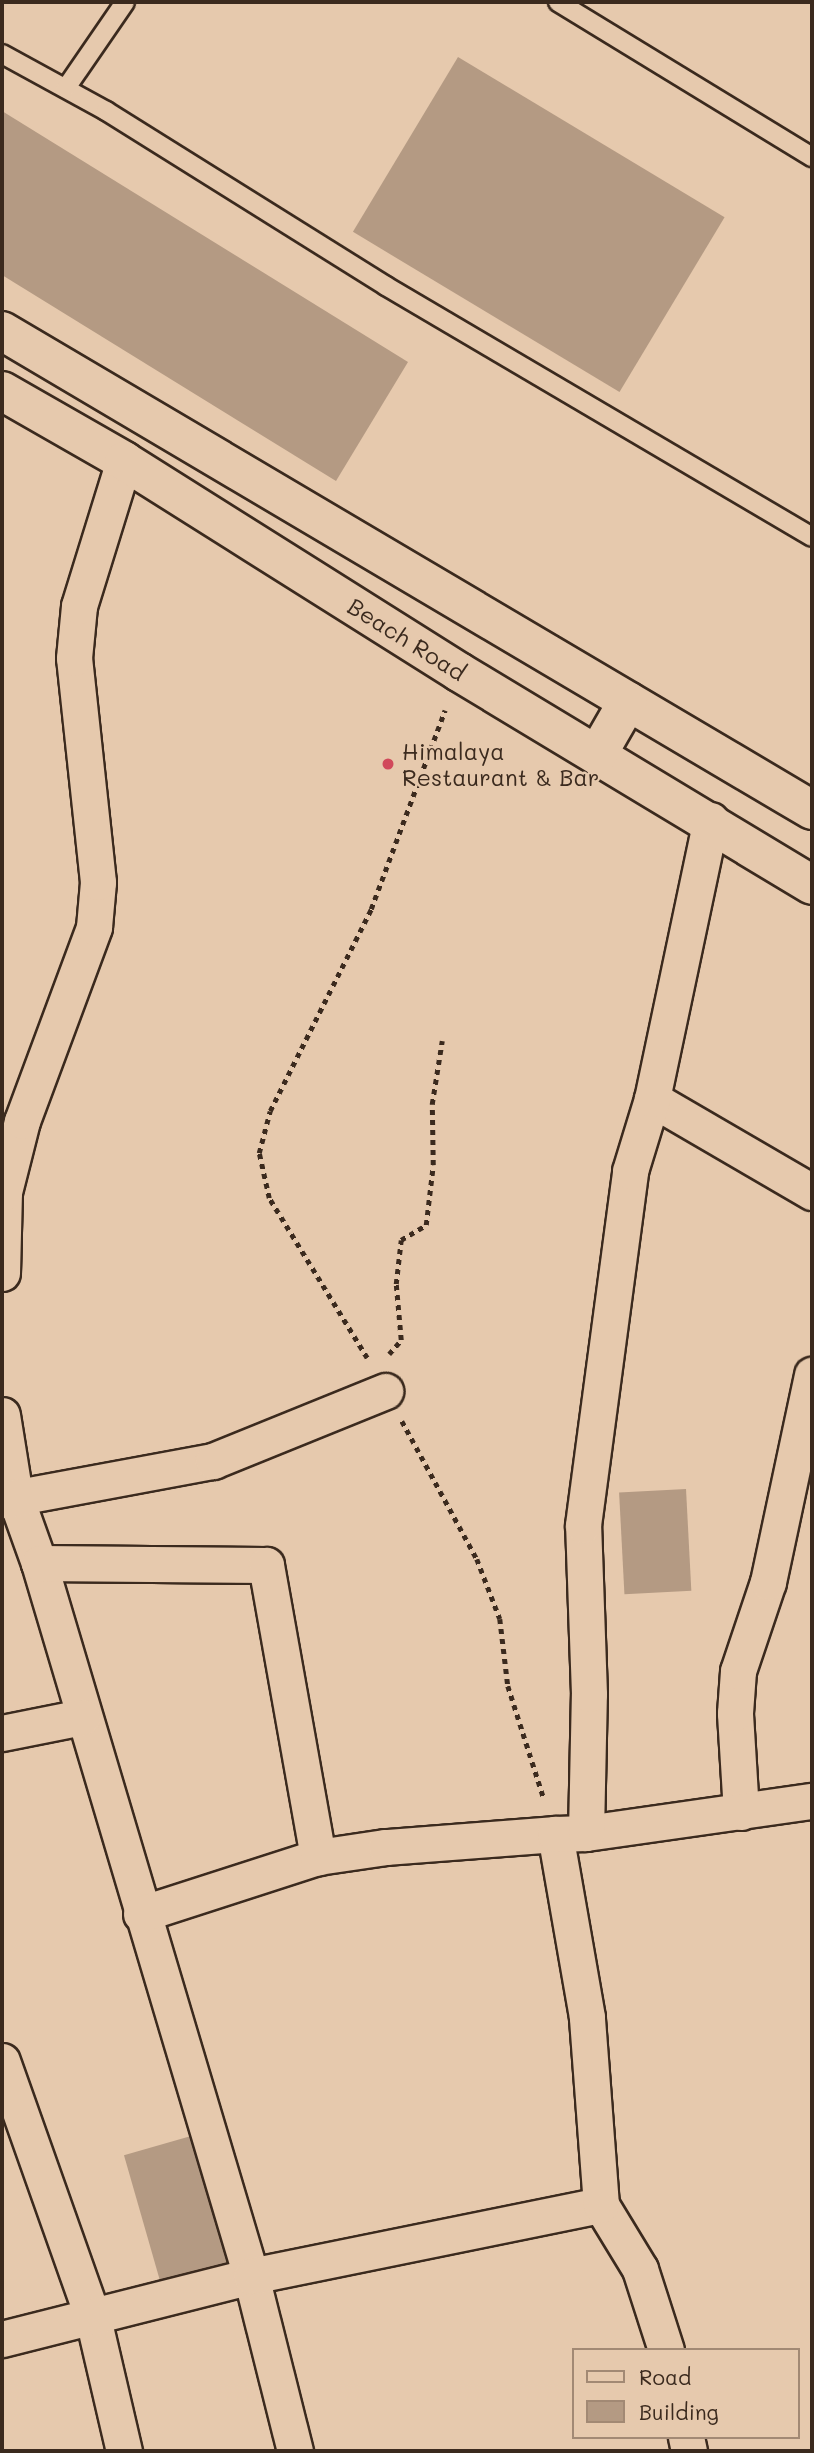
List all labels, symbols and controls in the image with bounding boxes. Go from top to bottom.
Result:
street label: Beach Road [343,592,471,686]
place label: Himalaya Restaurant & Bar [402,737,599,791]
marker: Himalaya Restaurant & Bar [380,756,396,772]
legend [572,2348,800,2439]
text: Road [639,2363,691,2390]
text: Building [639,2398,719,2425]

